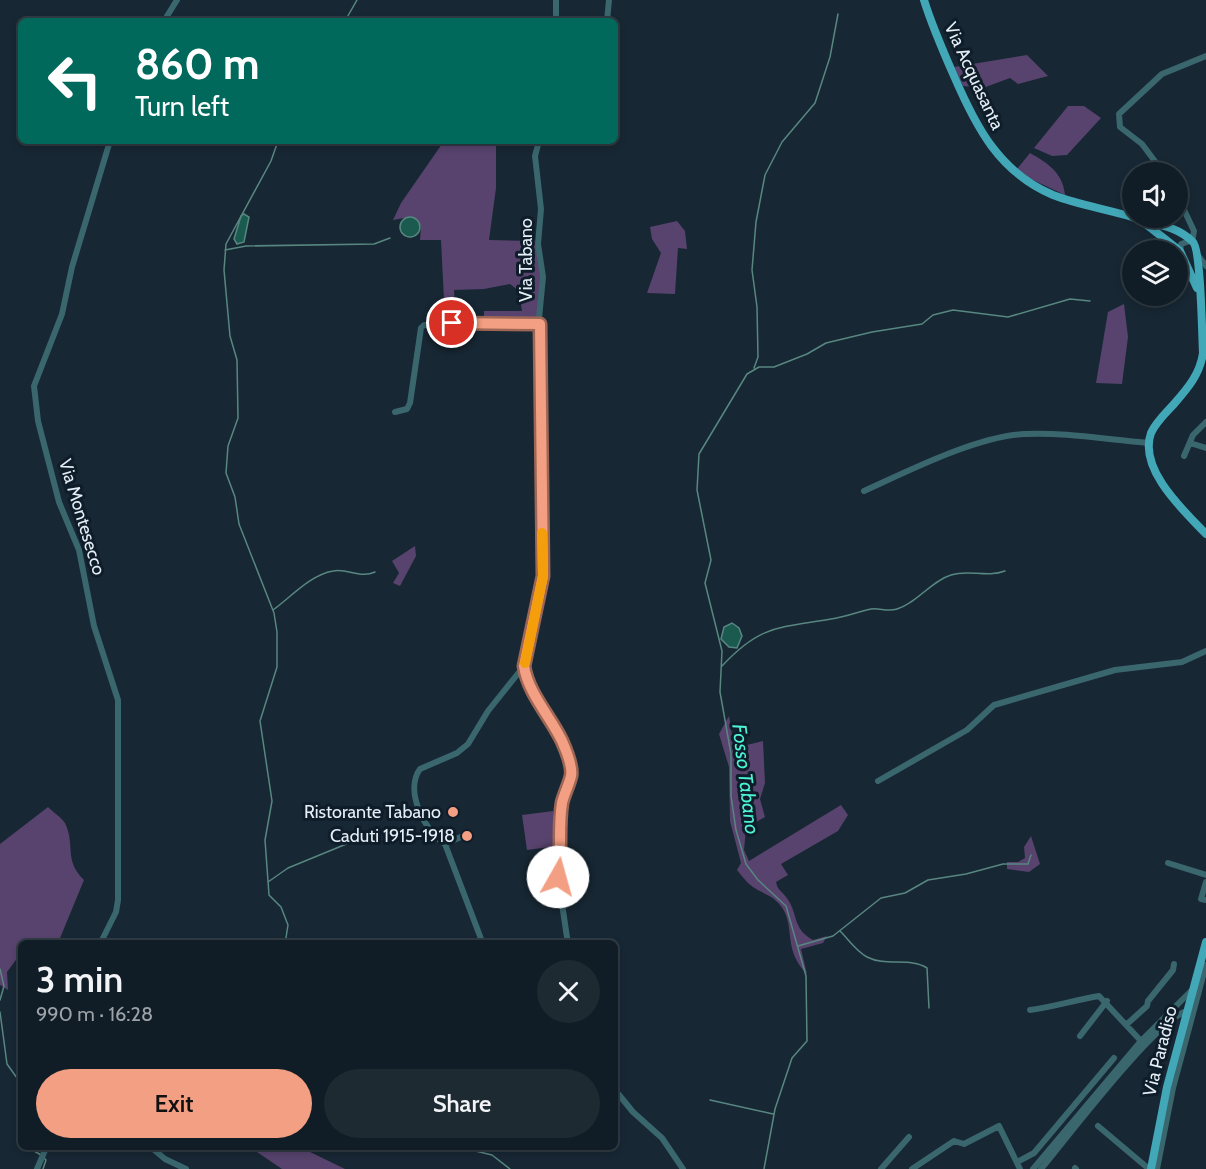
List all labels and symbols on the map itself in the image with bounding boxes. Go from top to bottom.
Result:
street label: Via Acquasanta [940,19,1009,134]
street label: Via Tabano [515,218,537,302]
pin [426,297,477,348]
street label: Via Montesecco [54,456,110,578]
water label: Fosso Tabano [727,723,765,835]
place label: Ristorante Tabano [304,801,441,823]
marker: Ristorante Tabano [446,805,460,819]
place label: Caduti 1915-1918 [330,825,455,847]
marker: Caduti 1915-1918 [460,829,474,843]
position arrow [526,845,590,909]
street label: Via Paradiso [1138,1003,1182,1098]

